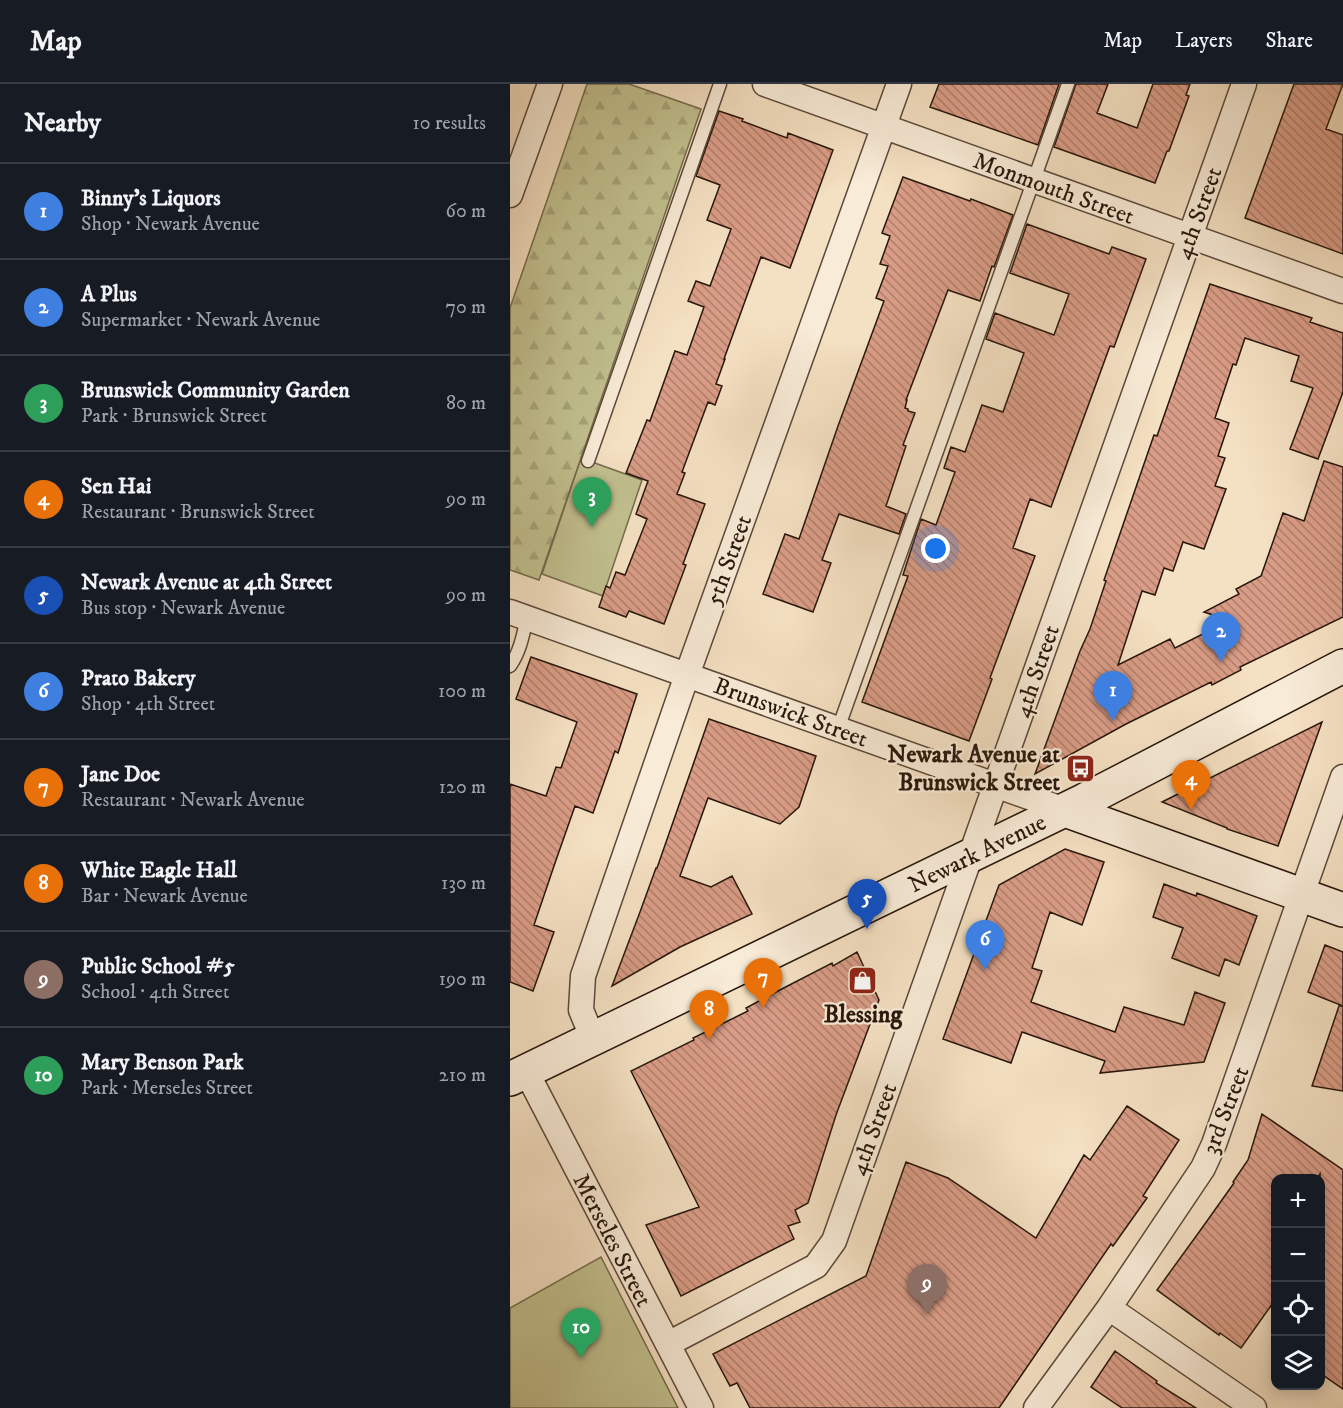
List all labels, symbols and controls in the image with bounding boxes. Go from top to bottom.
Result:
text: Map [30,24,82,59]
text: Map [1103,28,1142,54]
text: Layers [1175,28,1233,54]
text: Share [1266,28,1313,54]
text: Nearby [24,107,101,140]
text: 10 results [413,111,486,136]
street label: Monmouth Street [969,146,1139,232]
street label: 4th Street [1168,163,1230,264]
text: Binny’s Liquors [81,185,221,212]
text: 1 [40,199,47,224]
text: 60 m [446,199,486,224]
text: Shop · Newark Avenue [81,212,260,237]
text: A Plus [81,281,137,308]
text: 2 [39,295,48,320]
text: 70 m [445,295,486,320]
text: Supermarket · Newark Avenue [81,308,320,333]
text: Brunswick Community Garden [81,377,350,404]
text: 3 [40,391,47,416]
text: 80 m [446,391,486,416]
text: Park · Brunswick Street [81,404,267,429]
text: Sen Hai [81,473,151,500]
pin: 3 [572,478,611,527]
text: 4 [38,487,49,512]
text: 90 m [446,487,486,512]
text: Restaurant · Brunswick Street [81,500,315,525]
street label: 5th Street [699,511,759,610]
your location [921,534,950,563]
text: Newark Avenue at 4th Street [81,569,332,596]
text: 5 [39,583,48,608]
text: 90 m [446,583,486,608]
text: Bus stop · Newark Avenue [81,596,285,621]
pin: 2 [1202,612,1240,662]
street label: 4th Street [1007,621,1067,722]
text: Prato Bakery [81,665,195,692]
street label: Brunswick Street [710,671,872,755]
pin: 1 [1094,672,1132,721]
text: 6 [38,679,49,704]
text: 100 m [438,679,486,704]
text: Shop · 4th Street [81,692,215,717]
place label: Newark Avenue at Brunswick Street [887,740,1060,798]
bus stop icon: Newark Avenue at Brunswick Street [1065,752,1097,784]
pin: 4 [1172,760,1210,810]
text: Jane Doe [81,761,160,788]
text: 7 [38,775,49,800]
text: 120 m [439,775,486,800]
text: Restaurant · Newark Avenue [81,788,305,813]
street label: Newark Avenue [904,808,1051,900]
text: White Eagle Hall [81,857,237,884]
text: 8 [38,871,49,896]
text: 130 m [441,871,486,896]
pin: 5 [848,880,886,929]
text: Bar · Newark Avenue [81,884,248,909]
pin: 6 [966,920,1004,970]
text: Public School #5 [81,953,235,980]
pin: 7 [744,958,782,1008]
shop icon: Blessing [847,965,879,997]
text: 9 [39,967,48,992]
text: 190 m [439,967,486,992]
text: School · 4th Street [81,980,229,1005]
pin: 8 [690,990,728,1040]
place label: Blessing [824,1000,904,1030]
text: Mary Benson Park [81,1049,244,1076]
street label: 3rd Street [1196,1062,1256,1159]
text: 10 [34,1063,53,1088]
text: 210 m [439,1063,486,1088]
text: Park · Merseles Street [81,1076,253,1101]
street label: 4th Street [843,1079,905,1180]
street label: Merseles Street [566,1169,659,1312]
map controls [1271,1174,1325,1390]
button: + [1271,1174,1325,1228]
button: − [1271,1228,1325,1282]
pin: 9 [908,1264,946,1314]
button: locate [1271,1282,1325,1336]
pin: 10 [562,1308,600,1358]
button: layers [1271,1336,1325,1390]

